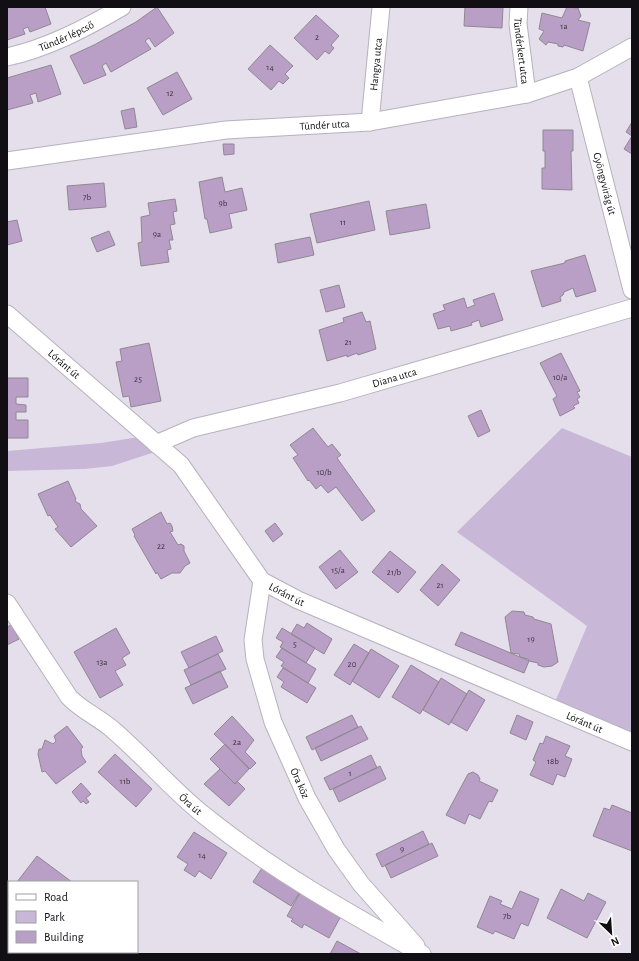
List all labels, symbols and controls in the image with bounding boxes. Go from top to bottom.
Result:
street label: Tündérkert utca [512,17,531,85]
street label: Tündér lépcső [37,19,96,53]
house number: 1a [560,22,568,31]
house number: 2 [315,33,319,42]
street label: Hangya utca [368,37,384,91]
house number: 14 [266,63,274,72]
house number: 12 [166,89,174,98]
street label: Tündér utca [299,118,350,132]
street label: Gyöngyvirág út [591,151,618,217]
house number: 7b [83,193,92,202]
house number: 9b [219,199,228,208]
house number: 11 [340,218,346,227]
house number: 9a [153,230,161,239]
house number: 21 [344,338,352,347]
street label: Lóránt út [46,347,83,381]
street label: Diana utca [371,366,418,389]
house number: 10/a [553,373,567,382]
house number: 25 [134,375,142,384]
house number: 10/b [316,468,332,477]
house number: 22 [157,542,165,551]
house number: 15/a [331,566,345,575]
house number: 21/b [387,568,402,577]
street label: Lóránt út [267,581,306,608]
house number: 21 [436,581,444,590]
house number: 19 [527,635,535,644]
house number: 5 [293,640,297,649]
house number: 13a [97,658,107,667]
house number: 20 [348,660,357,669]
street label: Lóránt út [565,710,605,735]
house number: 2a [233,738,241,747]
house number: 18b [547,757,559,766]
street label: Óra köz [288,766,312,800]
house number: 1 [348,769,352,778]
house number: 11b [120,777,131,786]
street label: Óra út [177,791,204,817]
house number: 9 [400,845,404,854]
house number: 14 [198,851,206,860]
legend [8,881,138,953]
text: Road [44,891,68,903]
text: Park [44,911,65,923]
house number: 7b [503,912,512,921]
north arrow [591,913,631,953]
text: Building [44,931,84,943]
text: N [609,935,621,948]

